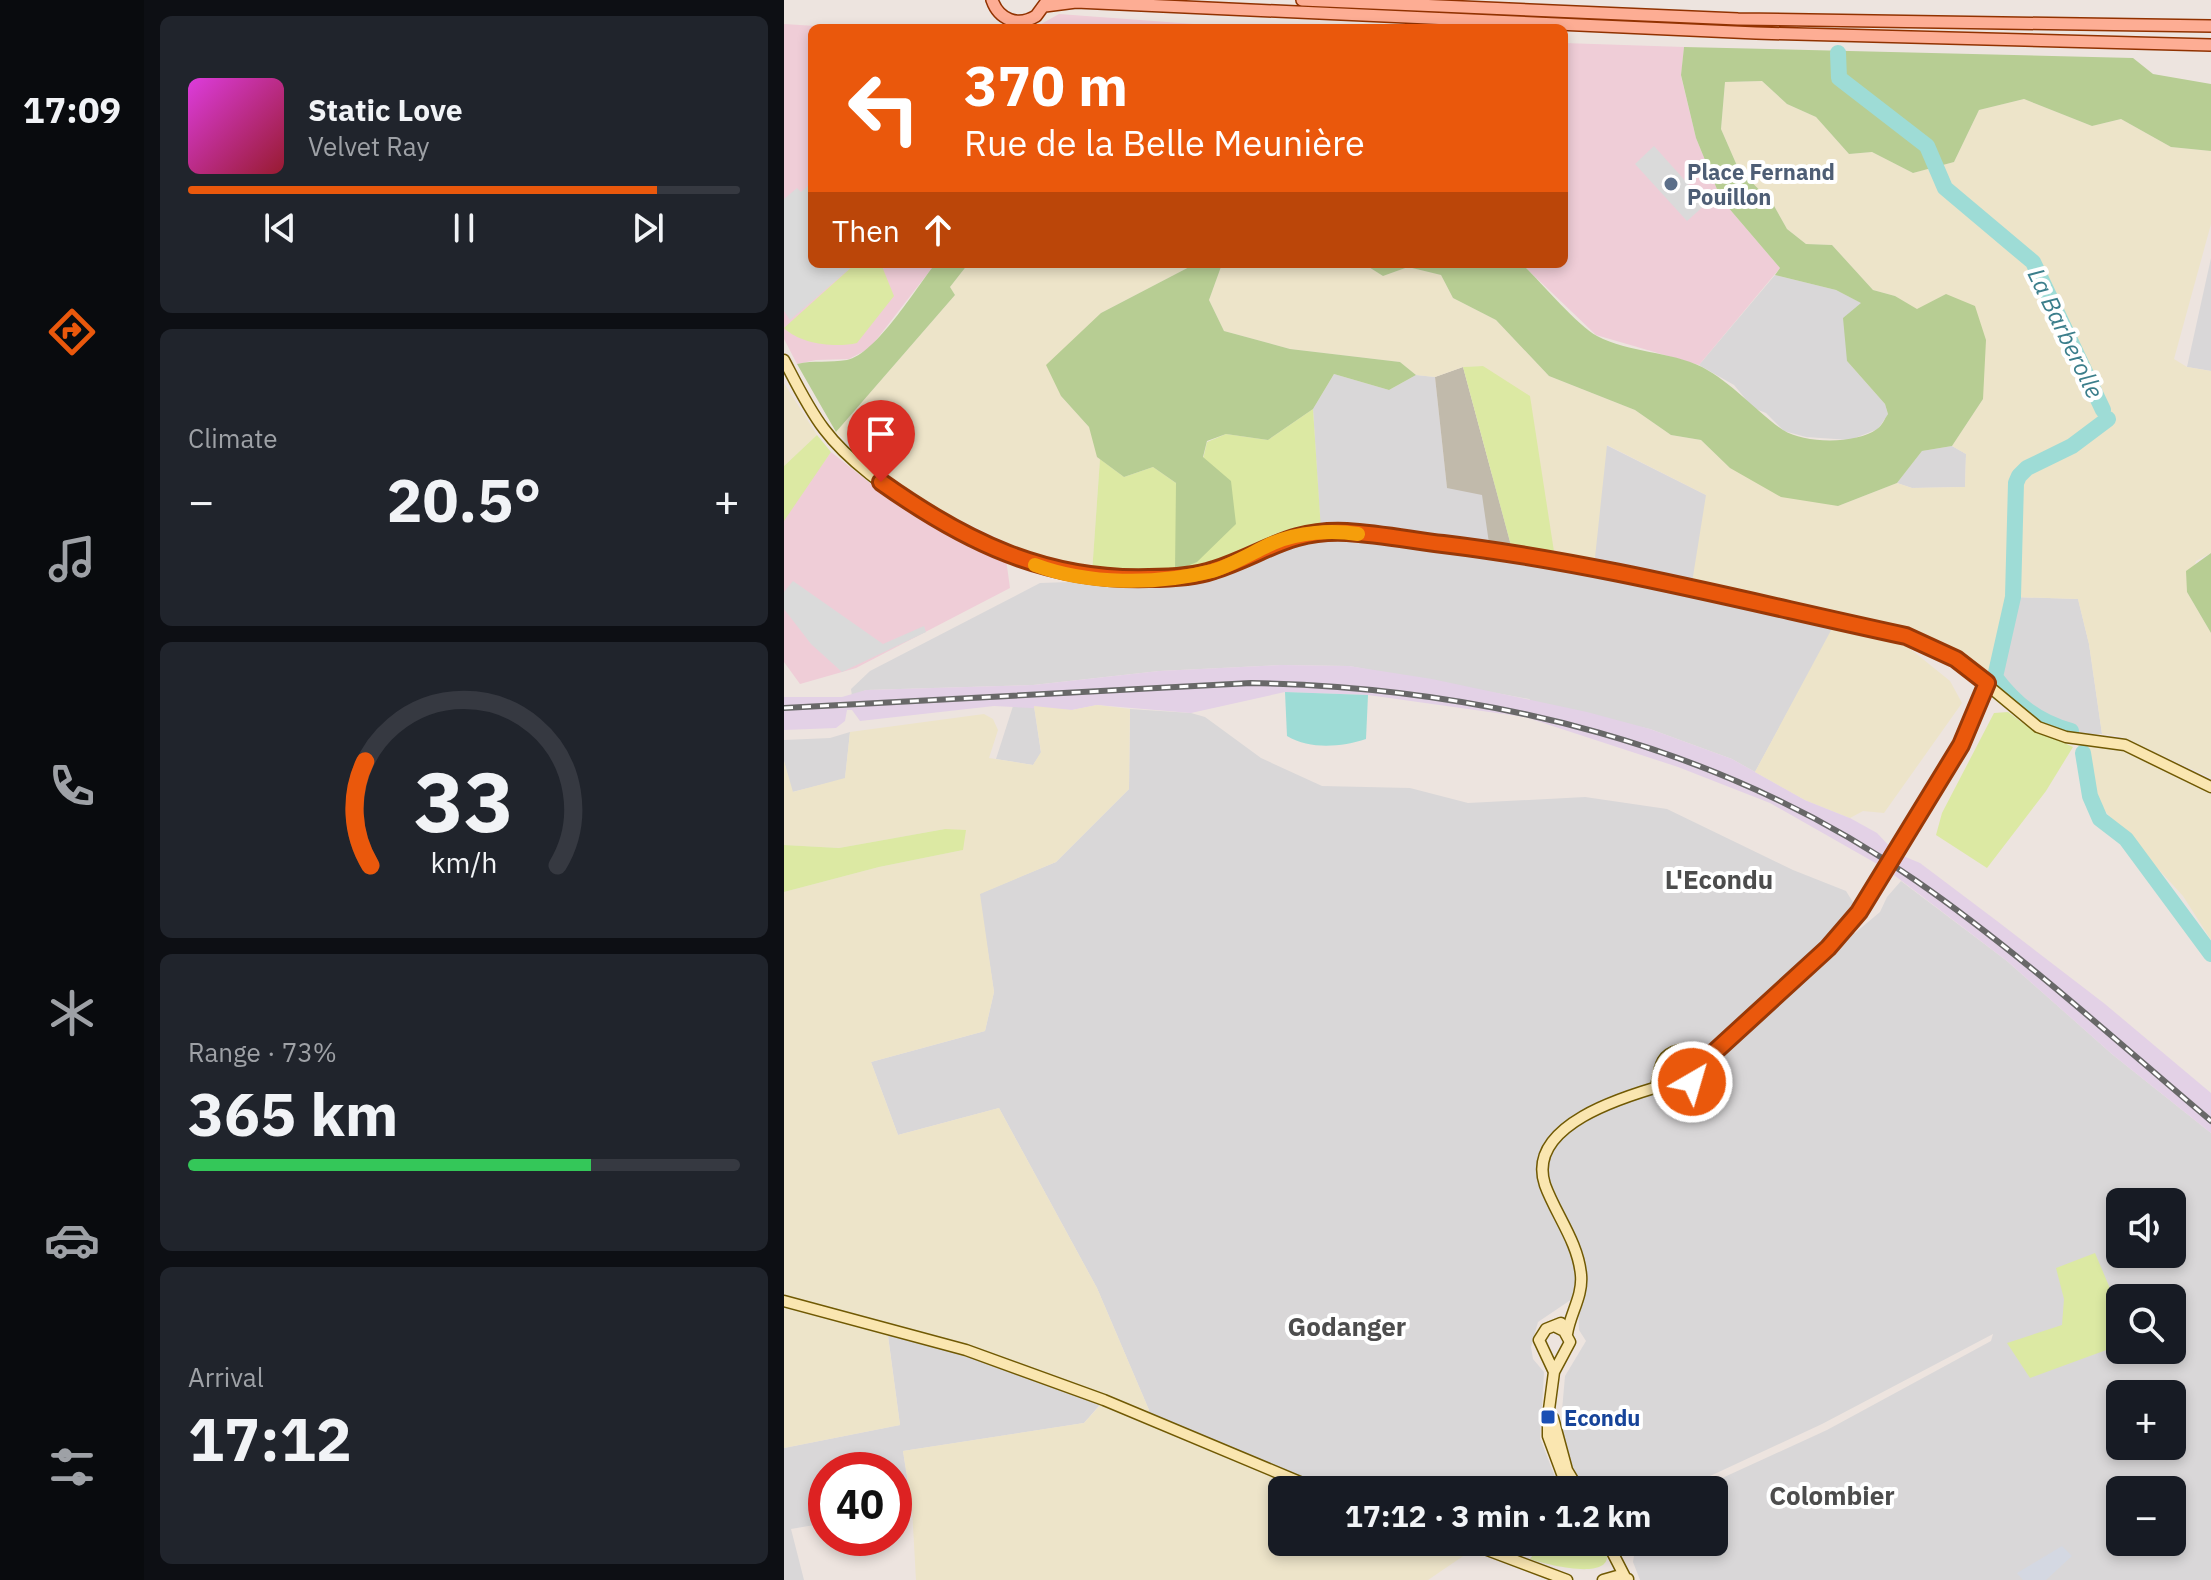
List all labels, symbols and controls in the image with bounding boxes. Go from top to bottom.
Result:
text: 370 m [964,49,1128,121]
icon: left [832,56,936,160]
text: 17:09 [23,86,121,133]
text: Static Love [308,90,463,129]
text: Rue de la Belle Meunière [964,119,1365,166]
text: Velvet Ray [308,129,429,163]
place label: Place Fernand Pouillon [1687,157,1835,211]
marker: Place Fernand Pouillon [1662,175,1680,193]
icon: previous [258,206,302,250]
icon: pause [442,206,486,250]
icon: next [626,206,670,250]
icon: ahead [916,208,960,252]
text: Then [832,211,900,250]
water label: La Barberolle [2021,263,2111,403]
icon: directions [44,304,100,360]
pin [847,400,915,482]
icon: arrive [859,412,903,456]
text: Climate [188,421,278,455]
text: 20.5° [387,460,541,539]
text: − [188,472,214,529]
text: + [714,472,740,529]
icon: music [44,531,100,587]
text: 33 [414,747,514,855]
icon: phone [44,758,100,814]
text: km/h [430,844,498,881]
district label: L'Econdu [1665,862,1773,896]
icon: climate [44,985,100,1041]
text: Range · 73% [188,1035,337,1069]
position arrow [1650,1040,1734,1124]
text: 365 km [188,1074,398,1153]
map controls [2106,1188,2186,1556]
button: sound [2106,1188,2186,1268]
icon: car [44,1212,100,1268]
button: search [2106,1284,2186,1364]
district label: Godanger [1288,1309,1406,1343]
text: Arrival [188,1360,264,1394]
button: + [2106,1380,2186,1460]
text: 17:12 [188,1399,352,1478]
place label: Econdu [1564,1403,1640,1432]
marker: Econdu [1539,1408,1557,1426]
icon: filters [44,1439,100,1495]
speed limit sign: 40 [808,1452,912,1556]
button: − [2106,1476,2186,1556]
district label: Colombier [1769,1478,1895,1512]
text: 17:12 · 3 min · 1.2 km [1345,1496,1651,1535]

